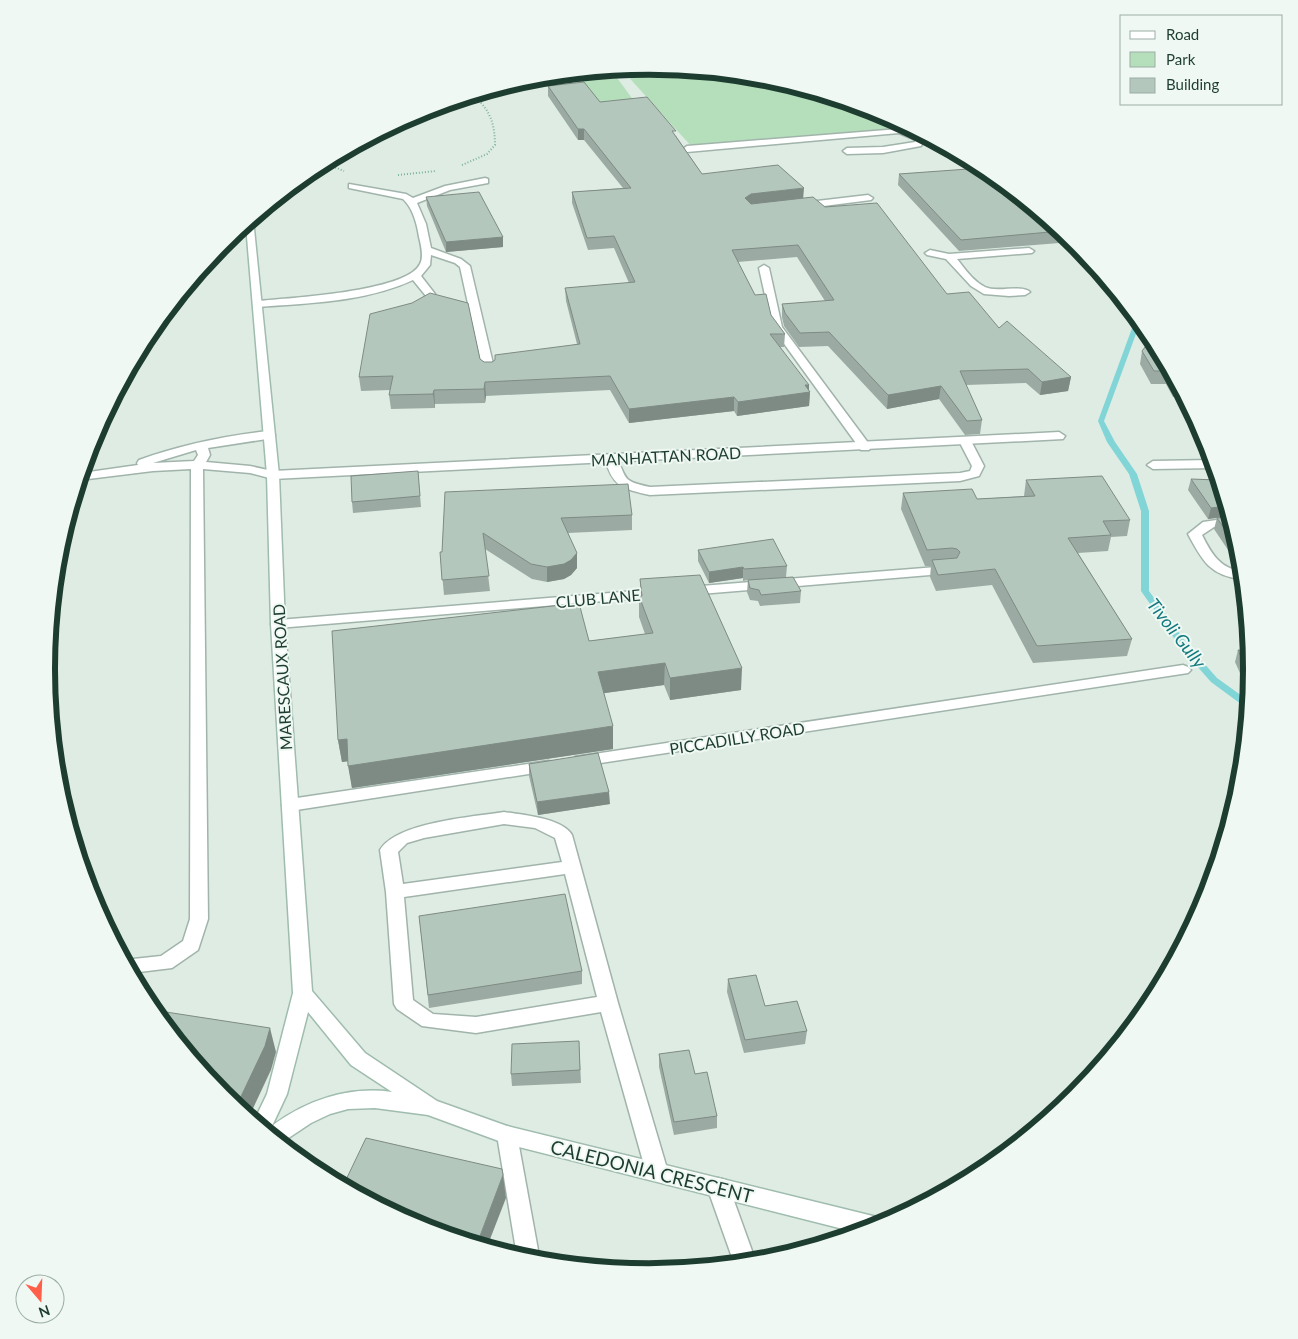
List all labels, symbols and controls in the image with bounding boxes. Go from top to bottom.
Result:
legend [1120,15,1283,105]
text: Road [1166,25,1199,43]
text: Park [1166,50,1196,68]
text: Building [1166,75,1219,93]
street label: MANHATTAN ROAD [591,443,741,469]
street label: CLUB LANE [555,585,641,611]
water label: Tivoli Gully [1143,594,1211,673]
street label: MARESCAUX ROAD [269,603,295,751]
street label: PICCADILLY ROAD [668,718,806,758]
street label: CALEDONIA CRESCENT [548,1135,756,1207]
north arrow [15,1274,65,1324]
text: N [37,1302,52,1322]

